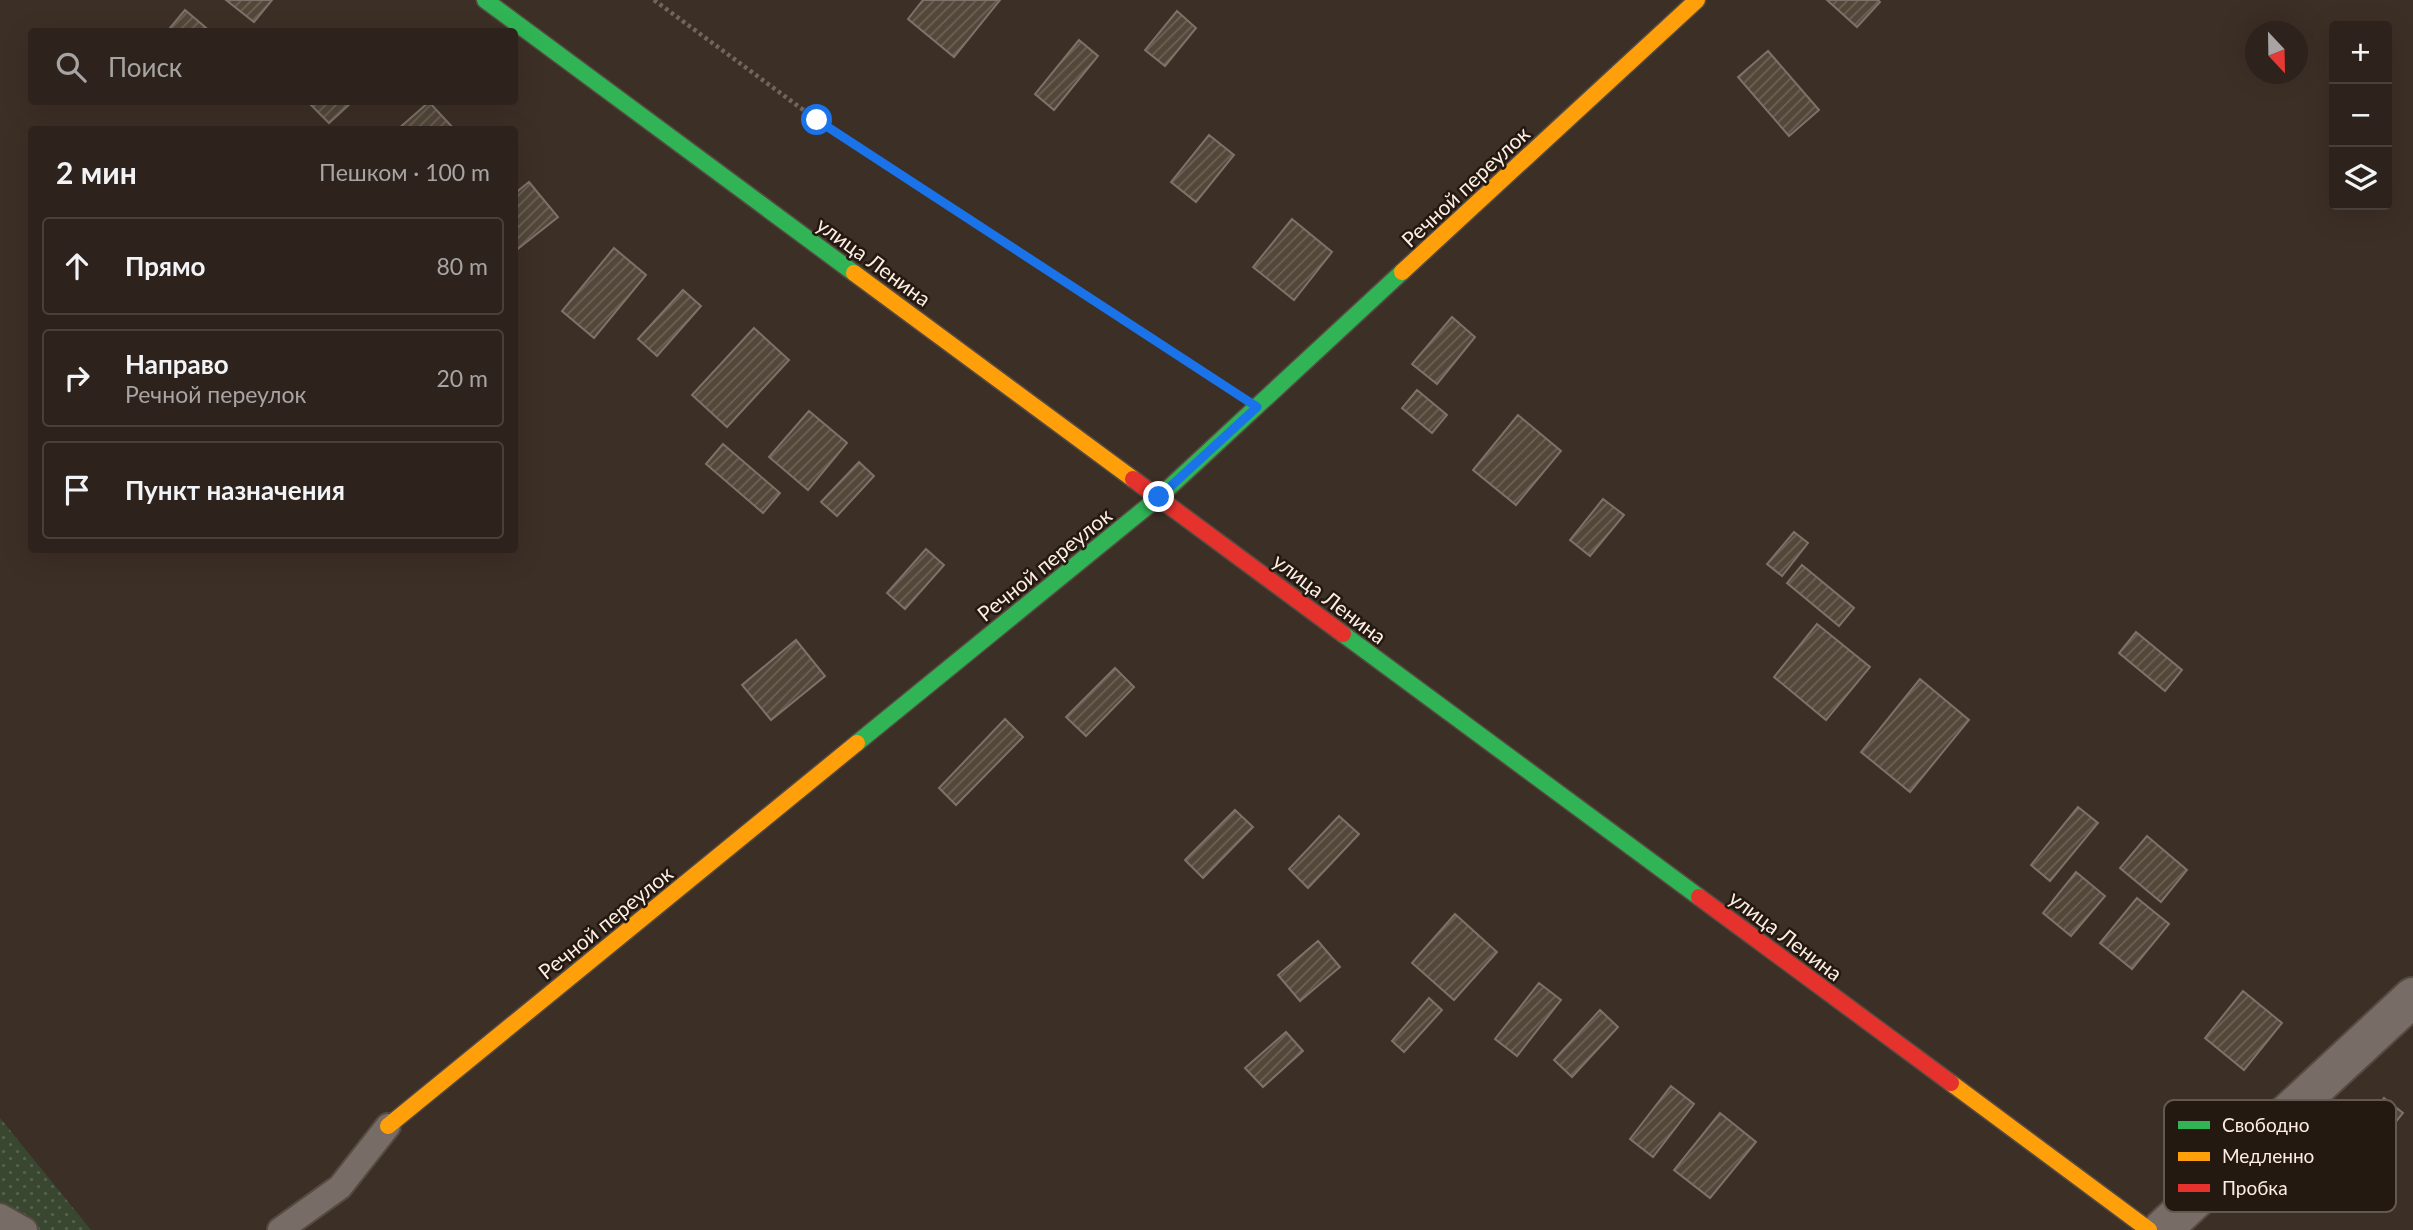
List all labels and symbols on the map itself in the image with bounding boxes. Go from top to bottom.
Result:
north arrow [2245,21,2308,84]
route start [801,104,832,135]
street label: Речной переулок [1396,120,1534,252]
street label: улица Ленина [812,211,936,311]
route end [1143,481,1174,512]
street label: Речной переулок [972,502,1116,626]
street label: улица Ленина [1269,547,1391,649]
street label: Речной переулок [533,860,677,984]
street label: улица Ленина [1725,884,1847,986]
legend [2164,1100,2396,1212]
text: Свободно [2222,1113,2310,1136]
text: Медленно [2222,1144,2314,1167]
text: Пробка [2222,1176,2288,1199]

